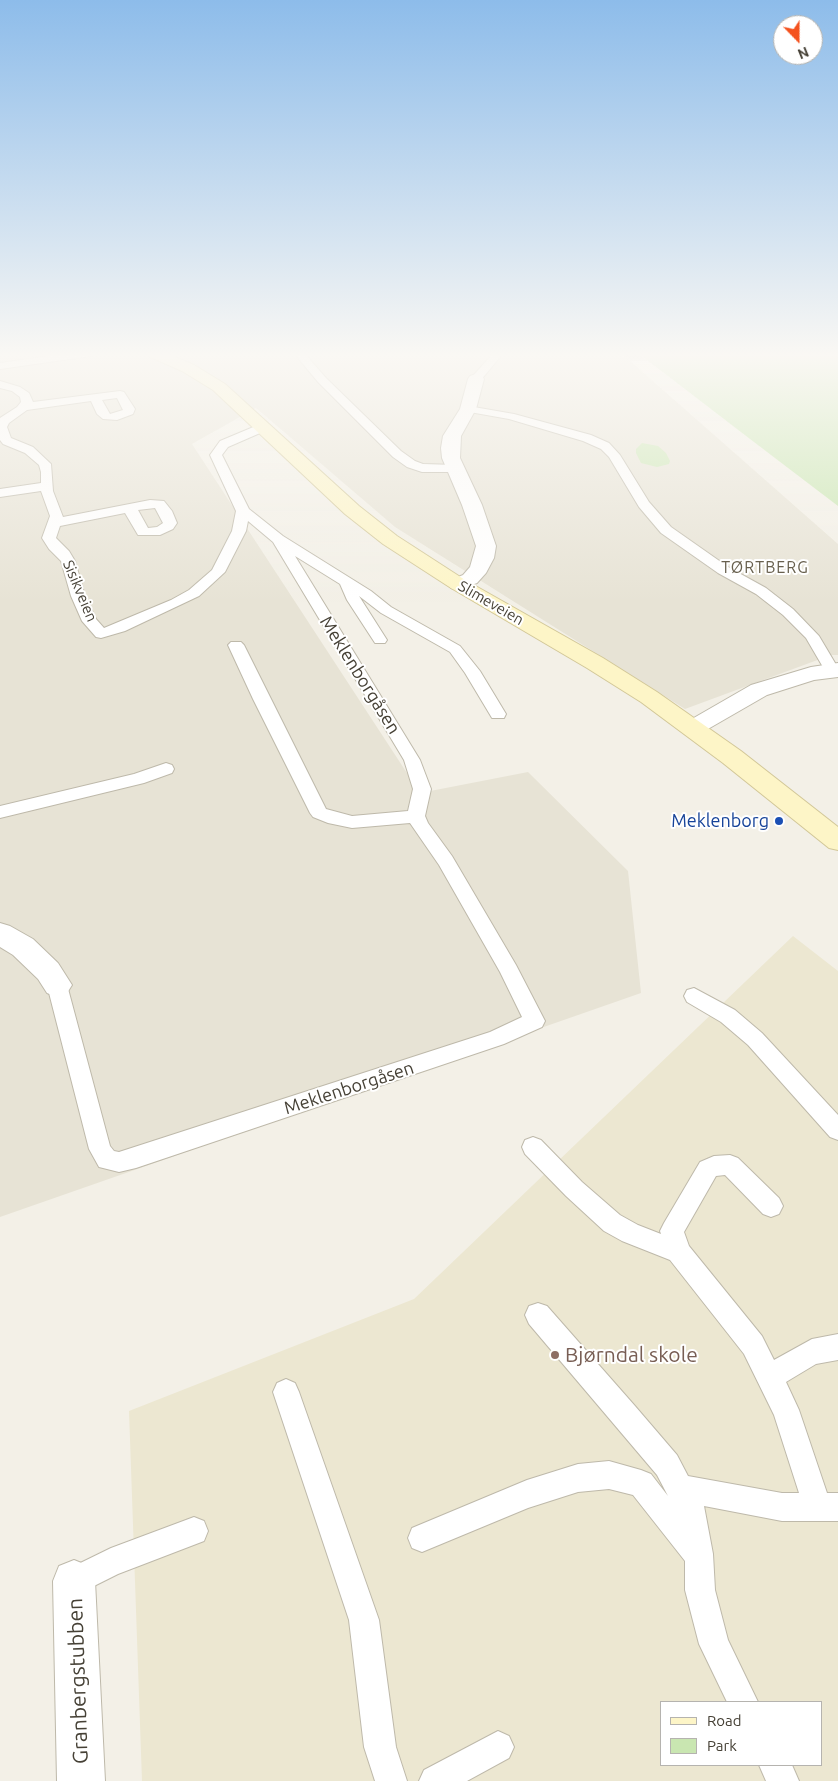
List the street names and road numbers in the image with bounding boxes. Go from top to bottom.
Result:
street label: Sisikveien [59,557,101,625]
street label: Slimeveien [455,577,527,629]
street label: Meklenborgåsen [315,612,405,738]
street label: Meklenborgåsen [281,1057,417,1119]
street label: Granbergstubben [63,1598,93,1764]

